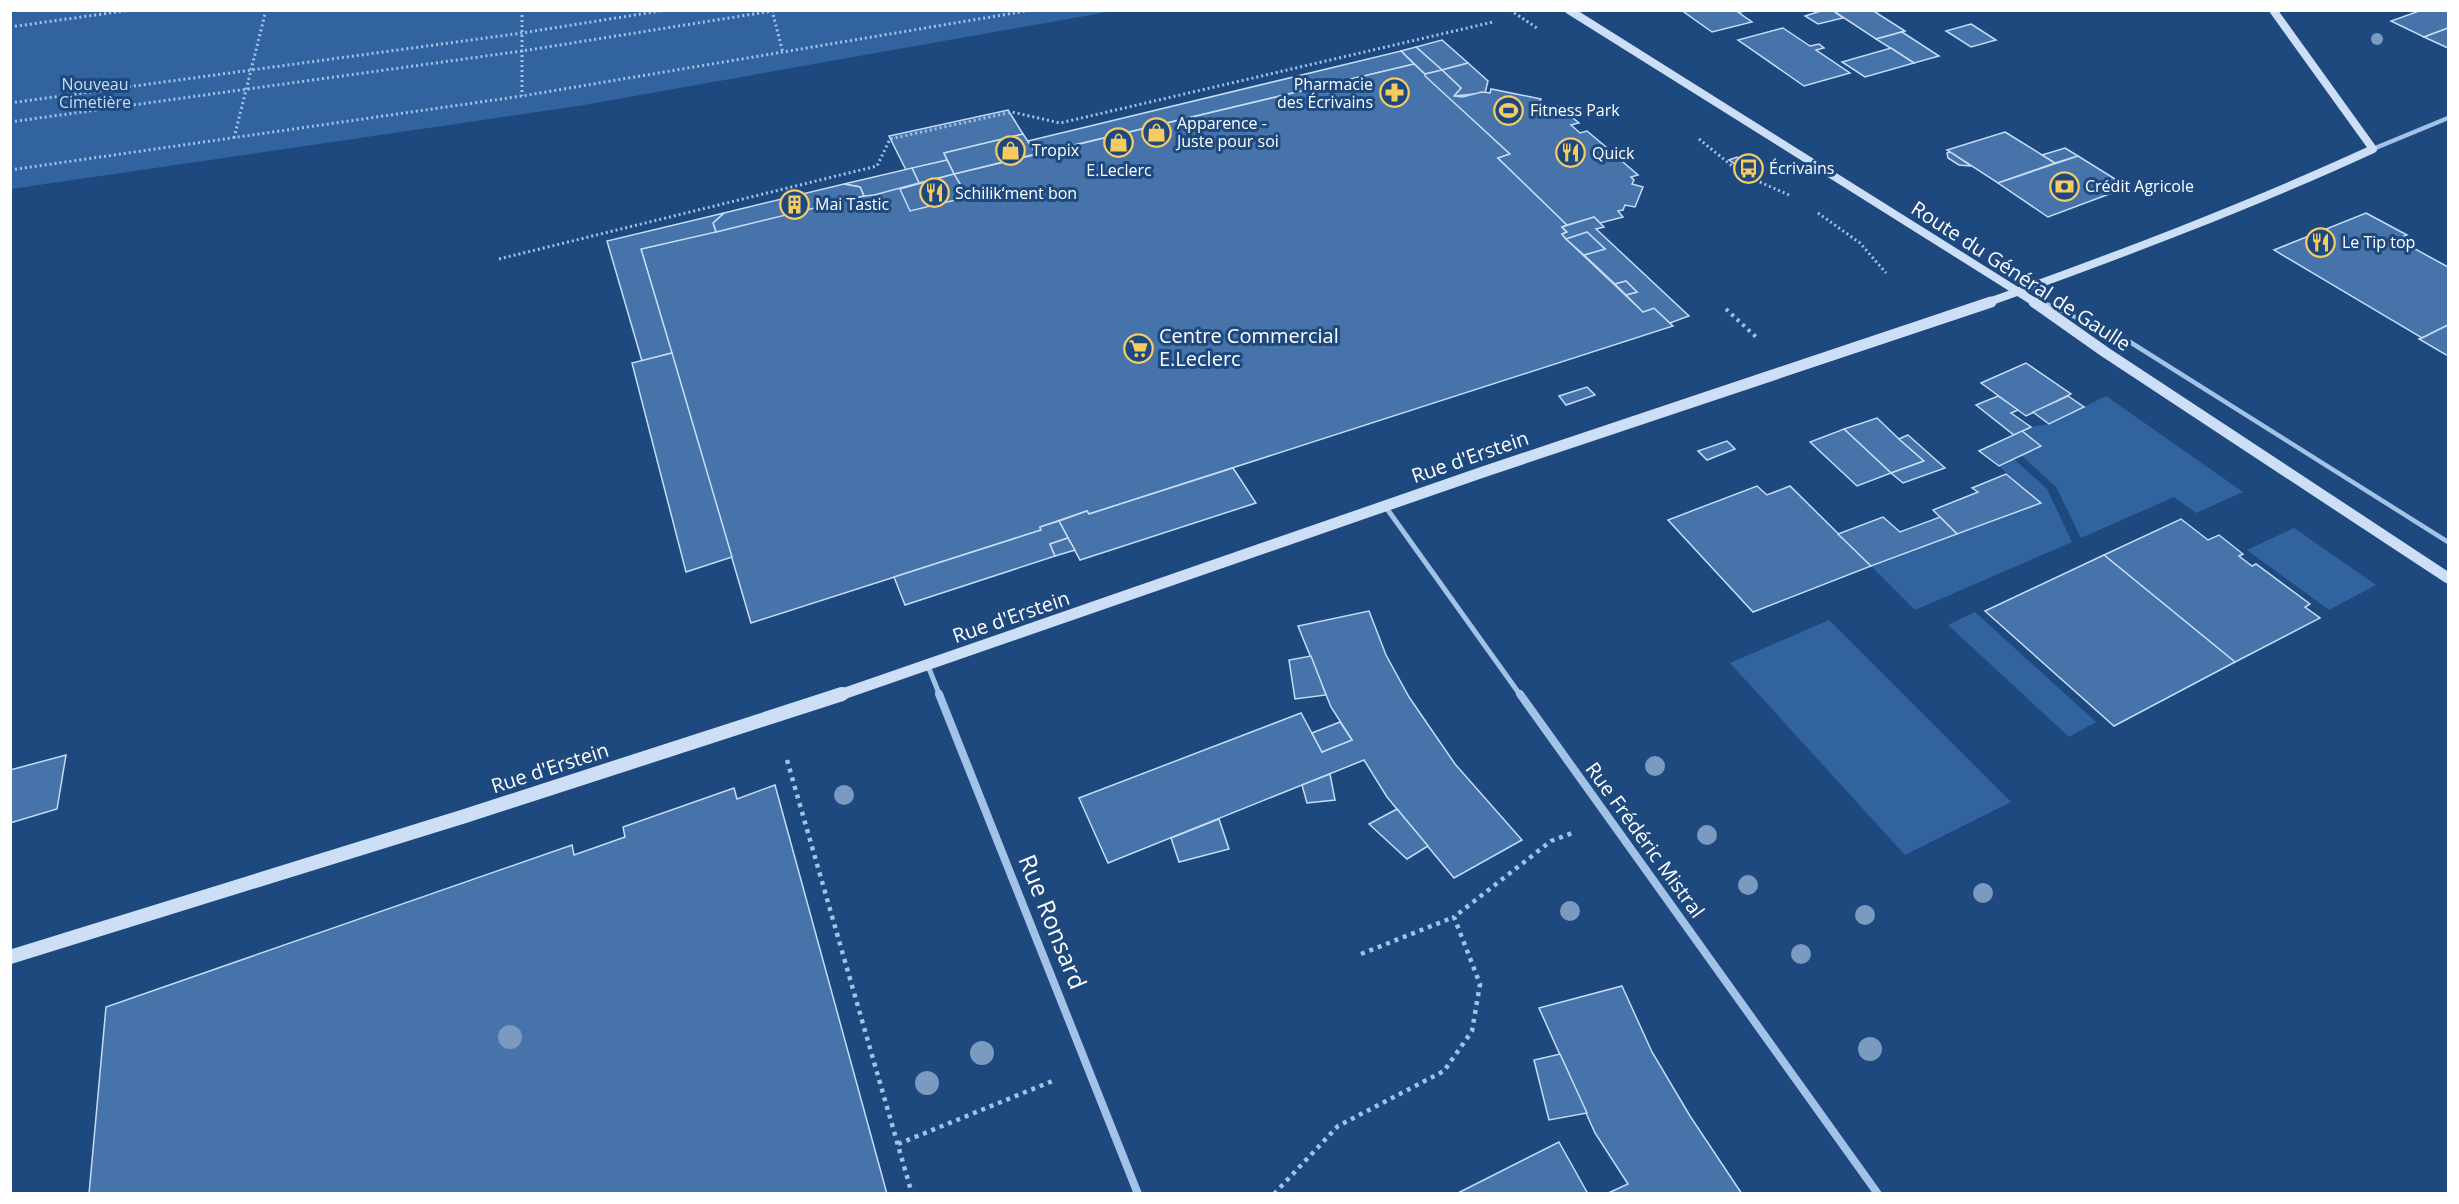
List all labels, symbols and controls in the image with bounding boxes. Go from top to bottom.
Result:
park label: Nouveau Cimetière [59,73,131,113]
place label: Pharmacie des Écrivains [1277,73,1373,113]
pharmacy icon: Pharmacie des Écrivains [1378,77,1410,109]
sports icon: Fitness Park [1493,94,1525,126]
place label: Fitness Park [1530,99,1620,121]
place label: Apparence - Juste pour soi [1175,112,1279,152]
shop icon: Apparence - Juste pour soi [1140,116,1172,148]
shop icon: E.Leclerc [1103,126,1135,158]
shop icon: Tropix [995,134,1027,166]
restaurant icon: Quick [1555,137,1587,169]
place label: Tropix [1032,139,1080,161]
place label: Quick [1592,142,1635,164]
bus stop icon: Écrivains [1732,152,1764,184]
place label: Écrivains [1769,157,1835,179]
place label: E.Leclerc [1086,159,1152,181]
bank icon: Crédit Agricole [2048,170,2080,202]
place label: Crédit Agricole [2085,175,2194,197]
restaurant icon: Schilik‘ment bon [918,177,950,209]
place label: Schilik‘ment bon [955,182,1077,204]
building icon: Mai Tastic [778,188,810,220]
place label: Mai Tastic [815,193,890,215]
street label: Route du Général de Gaulle [1906,194,2136,357]
restaurant icon: Le Tip top [2305,226,2337,258]
place label: Le Tip top [2342,231,2415,253]
place label: Centre Commercial E.Leclerc [1159,322,1339,372]
supermarket icon: Centre Commercial E.Leclerc [1122,332,1154,364]
street label: Rue d'Erstein [1408,424,1532,489]
street label: Rue d'Erstein [949,584,1073,649]
street label: Rue d'Erstein [488,736,612,799]
street label: Rue Frédéric Mistral [1580,756,1711,923]
street label: Rue Ronsard [1011,849,1095,994]

